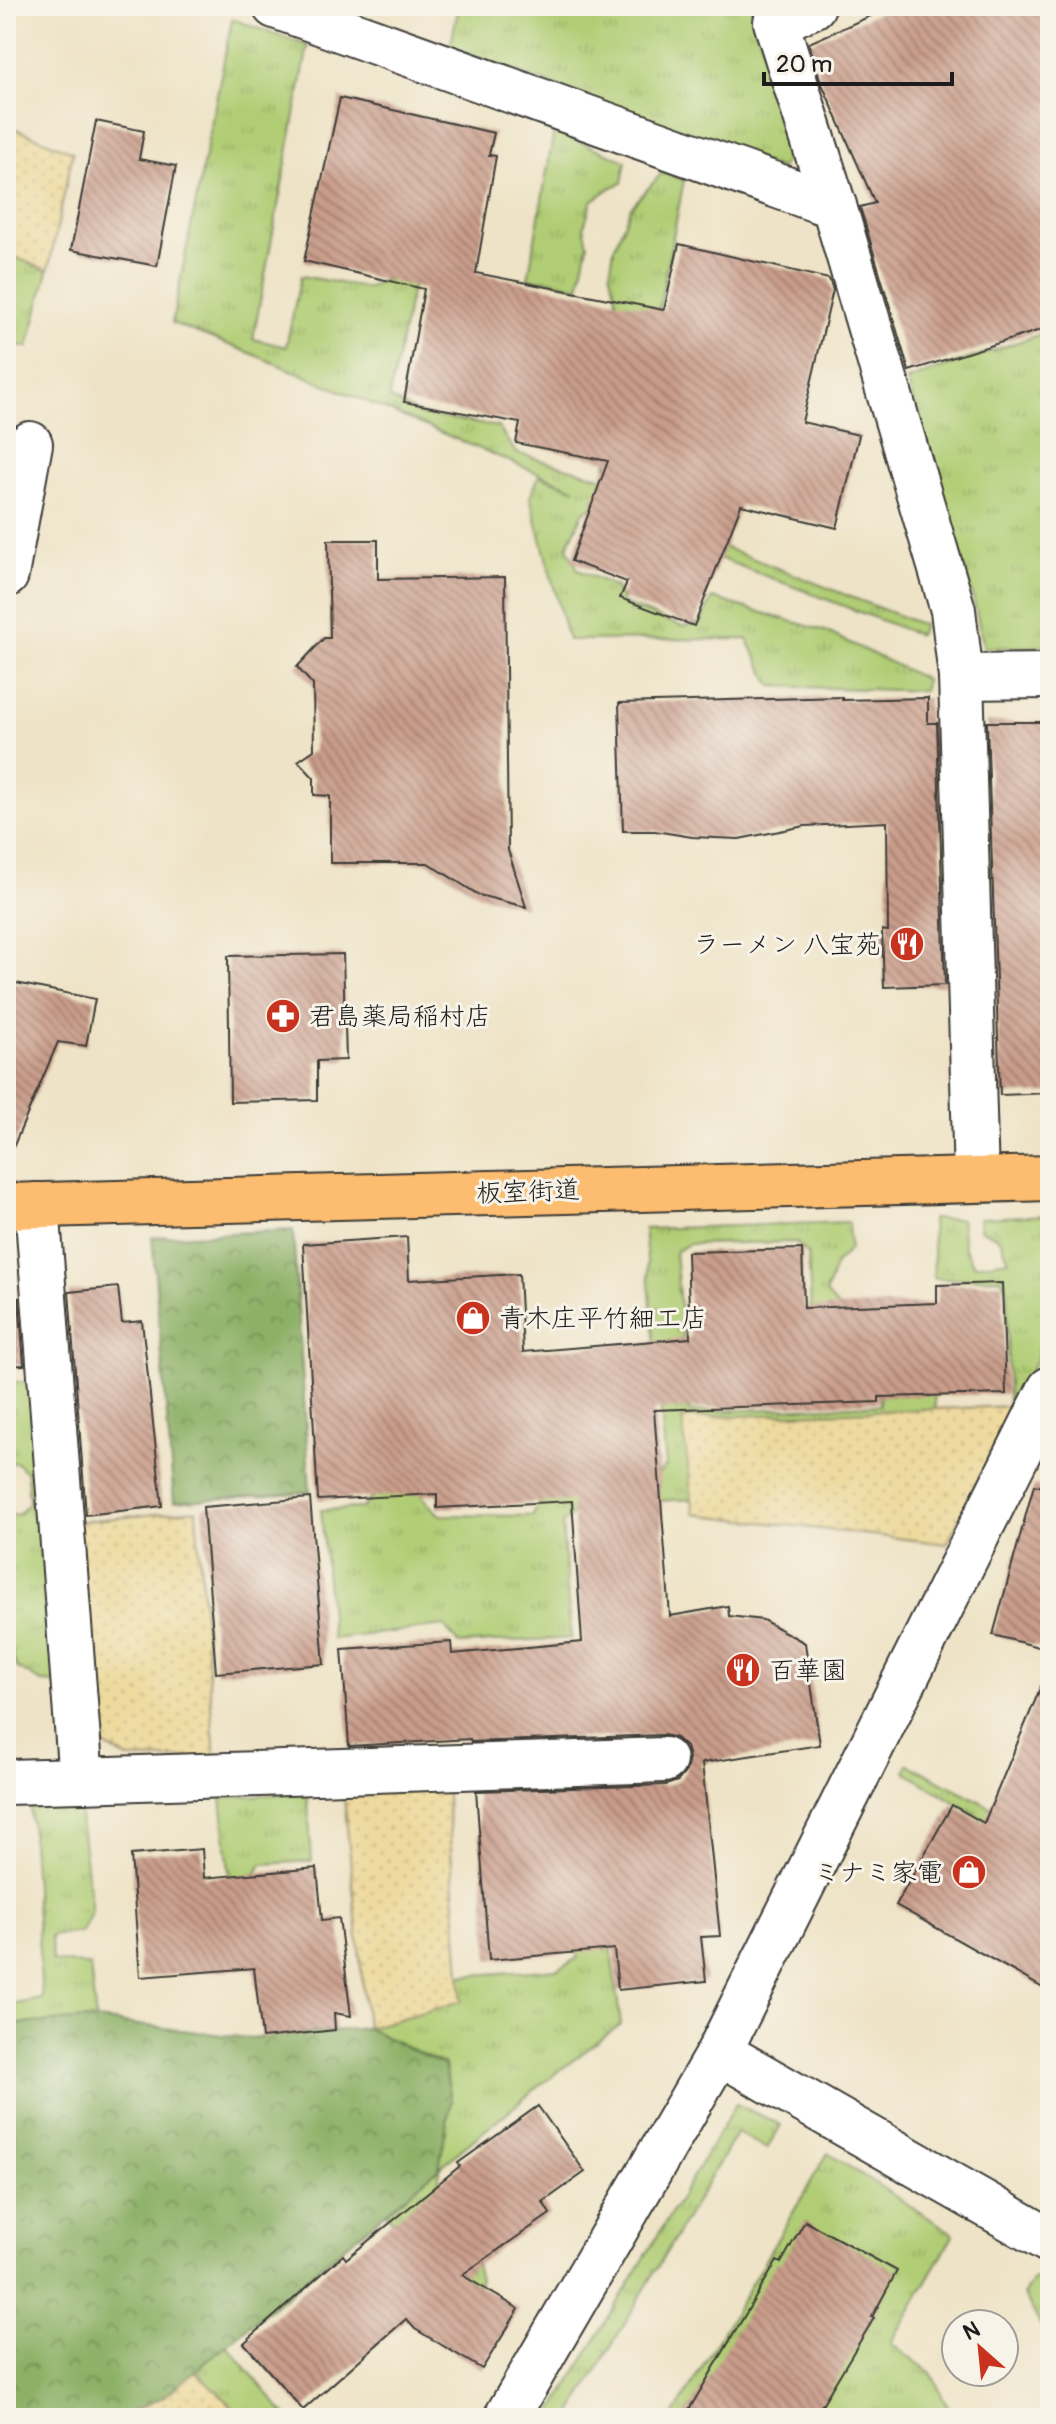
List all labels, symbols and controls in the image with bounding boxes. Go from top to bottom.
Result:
scale bar [764,36,952,86]
text: 20 m [776,50,832,79]
restaurant icon: ラーメン 八宝苑 [888,925,926,963]
place label: ラーメン 八宝苑 [693,929,881,961]
pharmacy icon: 君島薬局稲村店 [264,997,302,1035]
place label: 君島薬局稲村店 [309,1001,491,1033]
street label: 板室街道 [476,1174,581,1210]
shop icon: 青木庄平竹細工店 [454,1299,492,1337]
place label: 青木庄平竹細工店 [499,1303,707,1335]
restaurant icon: 百華園 [724,1651,762,1689]
place label: 百華園 [769,1655,847,1687]
shop icon: ミナミ家電 [950,1853,988,1891]
place label: ミナミ家電 [814,1857,943,1889]
north arrow [940,2308,1020,2388]
text: N [958,2315,984,2347]

